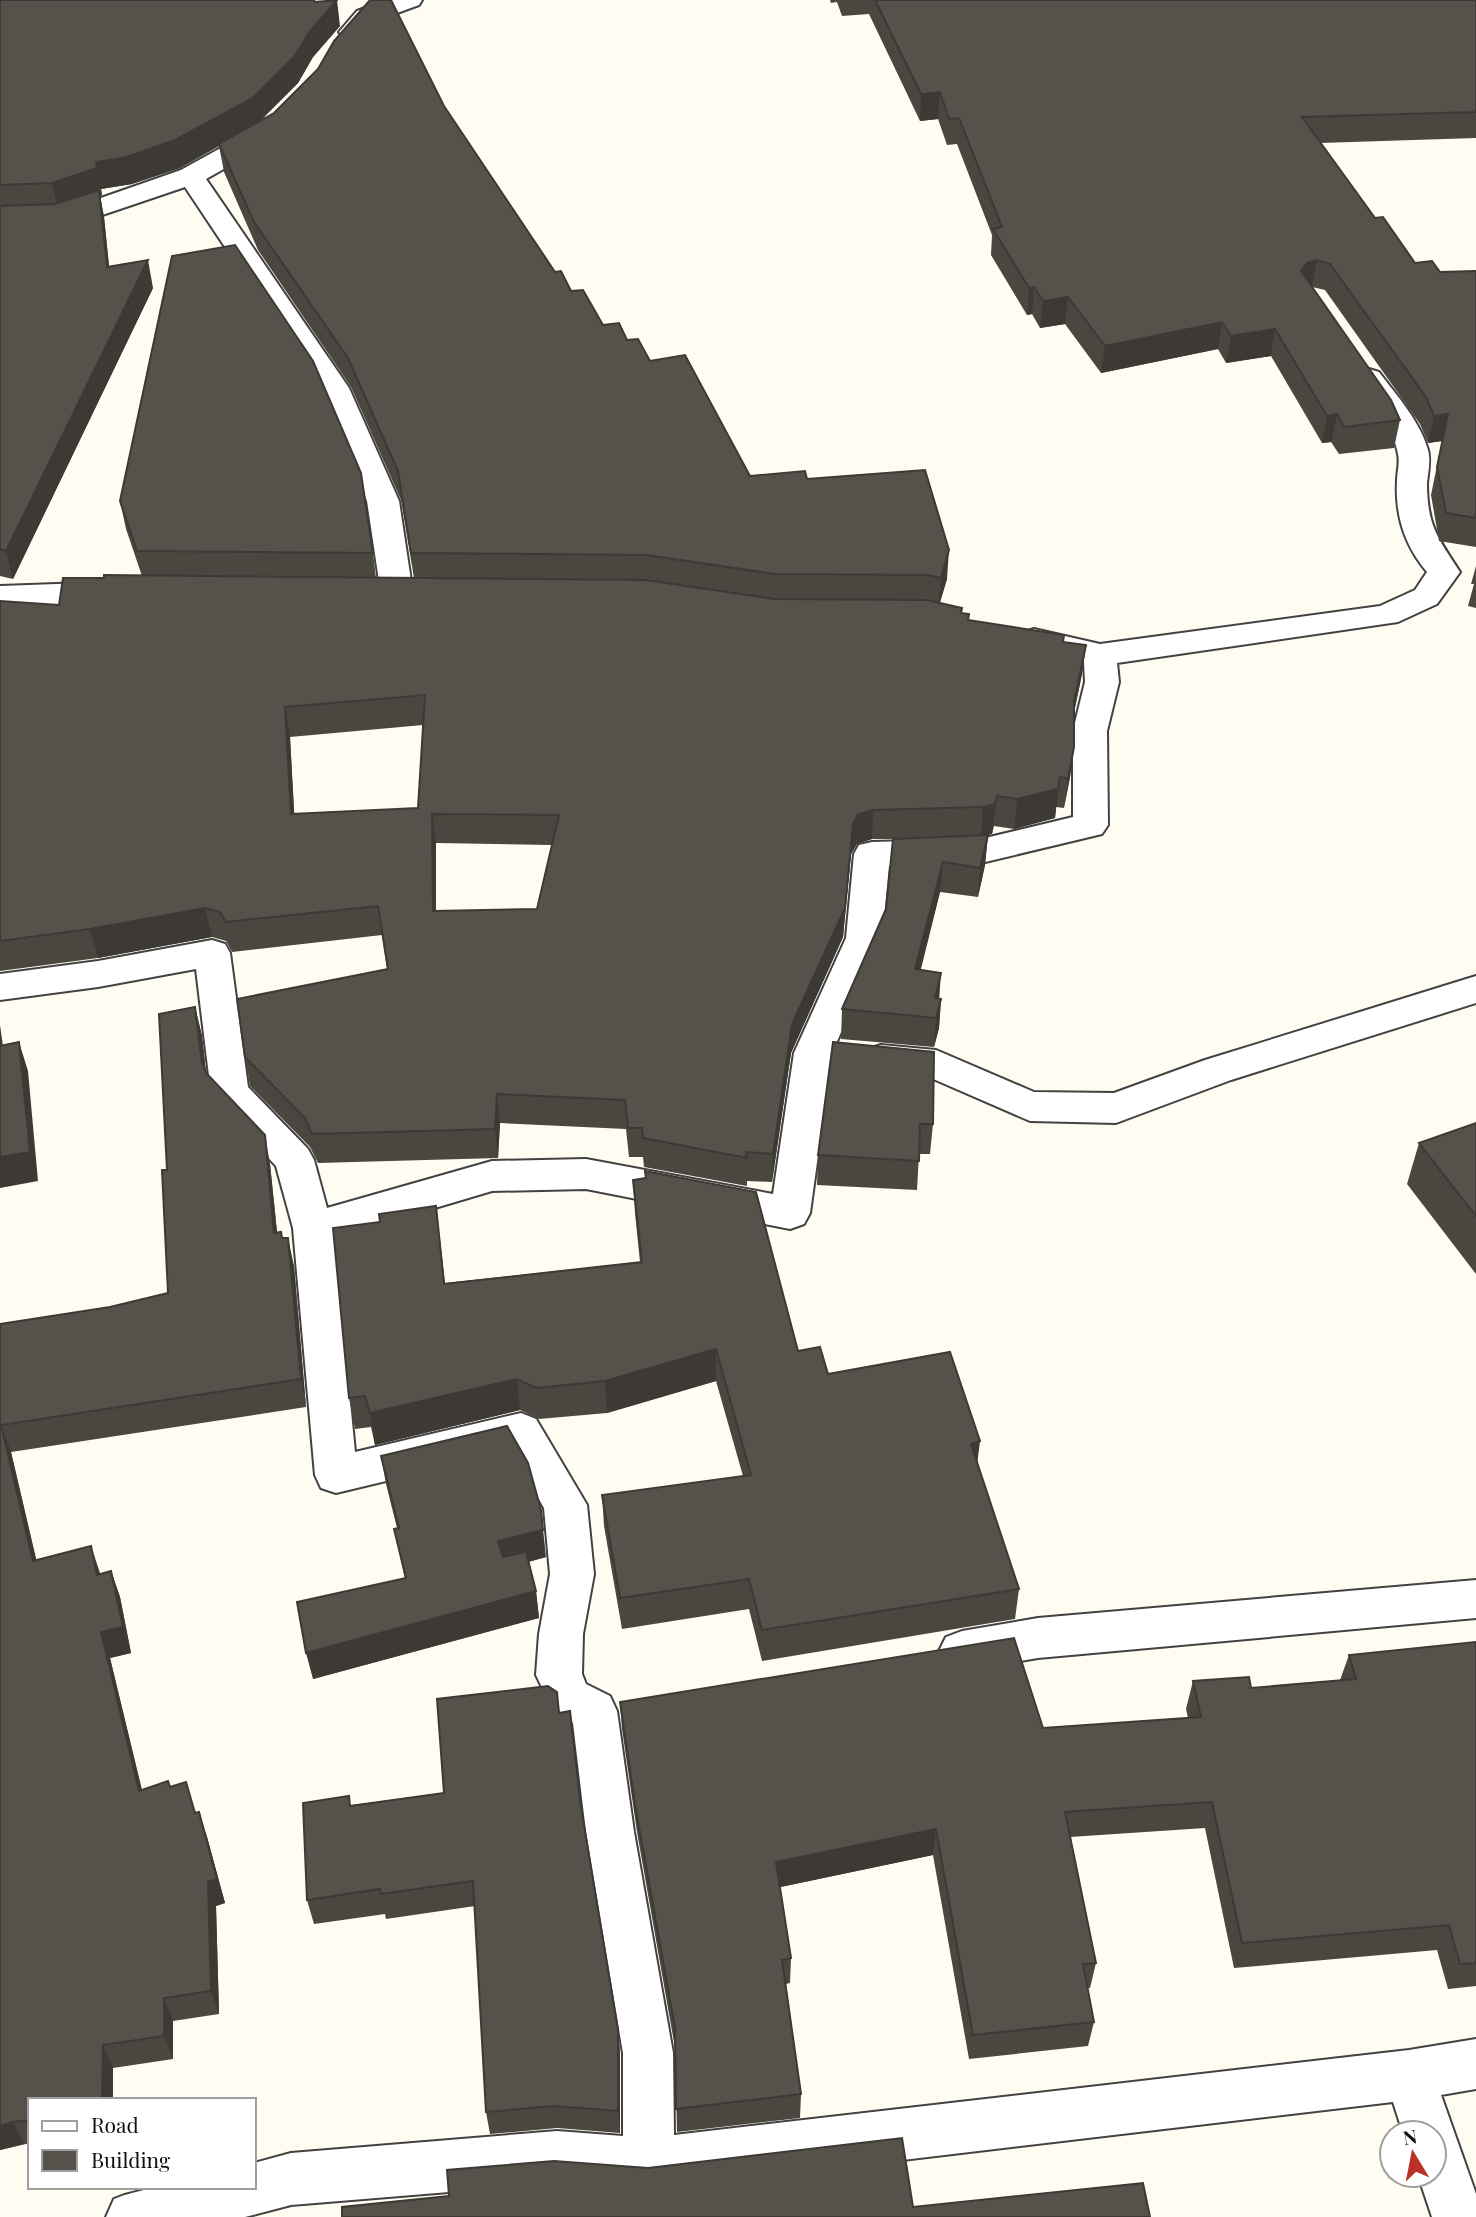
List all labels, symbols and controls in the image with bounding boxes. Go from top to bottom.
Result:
legend [28,2098,256,2189]
text: Road [91,2110,139,2138]
north arrow [1378,2119,1448,2189]
text: N [1401,2122,1419,2150]
text: Building [91,2145,170,2173]

